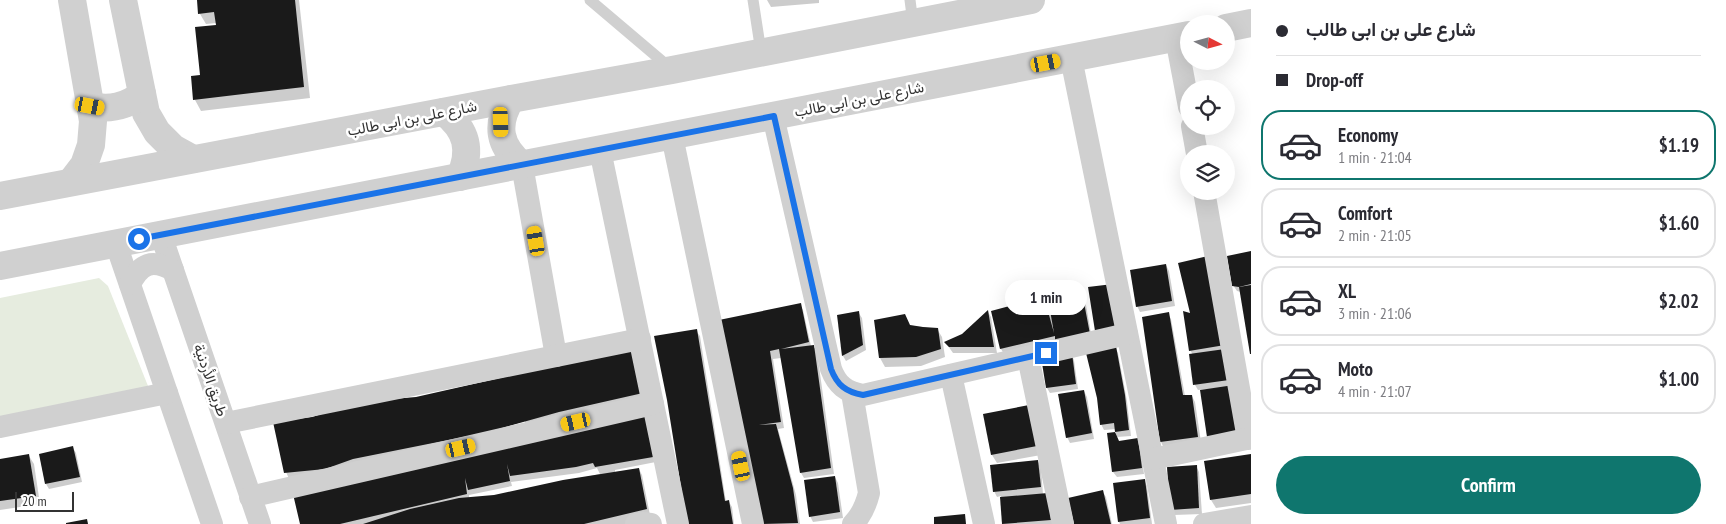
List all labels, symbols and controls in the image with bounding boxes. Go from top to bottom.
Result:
north arrow [1180,15,1235,70]
map controls [1180,15,1235,200]
text: شارع على بن ابى طالب [1306,17,1476,41]
car [1029,53,1062,73]
text: Drop-off [1306,68,1363,92]
street label: شارع على بن ابى طالب [793,77,926,123]
button: locate [1180,80,1235,135]
car [73,96,106,116]
street label: شارع على بن ابى طالب [346,96,479,142]
car [492,107,509,137]
icon: car [1278,123,1323,168]
text: Economy [1338,123,1398,147]
text: $1.19 [1659,133,1699,157]
button: layers [1180,145,1235,200]
text: 1 min · 21:04 [1338,147,1412,167]
icon: car [1278,201,1323,246]
text: Comfort [1338,201,1392,225]
text: $1.60 [1659,211,1699,235]
car [526,225,545,257]
text: 2 min · 21:05 [1338,225,1412,245]
route start [128,228,150,250]
icon: car [1278,279,1323,324]
text: XL [1338,279,1356,303]
callout: 1 min [1005,280,1087,316]
text: 1 min [1030,287,1062,307]
text: $2.02 [1659,289,1699,313]
text: 3 min · 21:06 [1338,303,1412,323]
street label: طريق الأردنية [189,341,232,419]
route end [1035,342,1057,364]
icon: car [1278,357,1323,402]
text: Moto [1338,357,1373,381]
text: $1.00 [1659,367,1699,391]
text: 4 min · 21:07 [1338,381,1412,401]
car [559,411,592,433]
car [444,437,477,459]
car [730,450,751,482]
button: Confirm [1276,456,1701,514]
scale bar [15,489,74,512]
text: 20 m [22,492,47,510]

